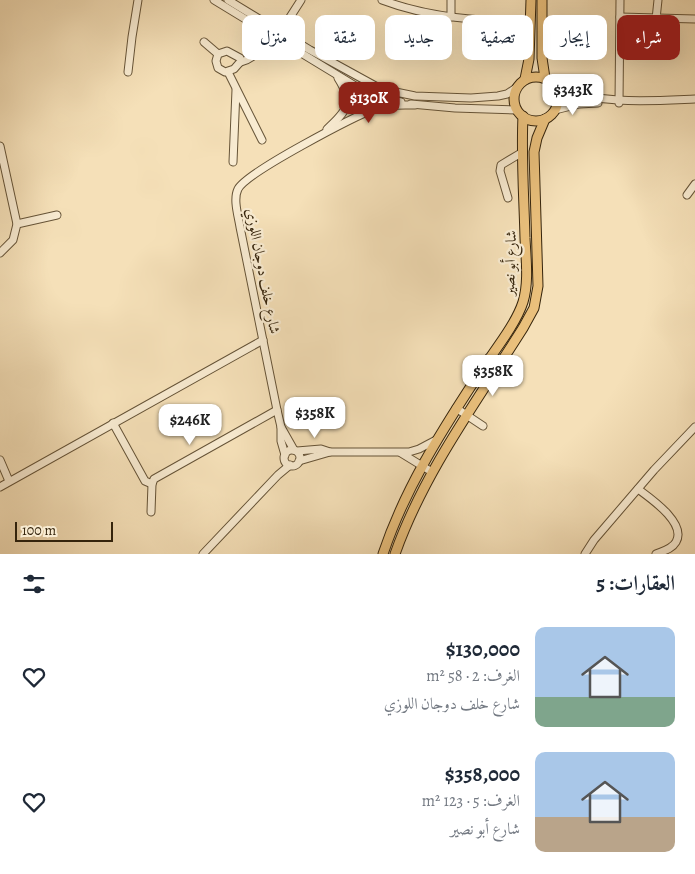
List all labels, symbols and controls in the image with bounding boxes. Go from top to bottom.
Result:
chip: منزل [242,15,305,60]
chip: شقة [315,15,375,60]
chip: جديد [385,15,452,60]
chip: تصفية [462,15,533,60]
chip: إيجار [543,15,607,60]
chip: شراء [617,15,680,60]
pin: $343K [538,74,608,116]
text: $343K [553,79,593,101]
pin: $130K [334,82,404,124]
text: $130K [350,87,388,109]
street label: شارع خلف دوجان اللوزي [238,206,285,336]
street label: شارع أبو نصير [498,230,524,298]
pin: $358K [458,354,528,397]
text: $358K [473,360,513,382]
pin: $358K [280,396,350,439]
text: $358K [295,402,335,424]
pin: $246K [155,404,225,446]
text: $246K [170,409,210,431]
scale bar [15,519,112,542]
text: 100 m [22,521,56,540]
text: العقارات: 5 [596,569,675,597]
icon: filters [20,570,48,598]
text: $130,000 [446,635,520,663]
icon: home [575,647,635,707]
icon: heart [20,663,48,691]
text: الغرف: 2 · 58 m² [426,665,520,687]
text: شارع خلف دوجان اللوزي [384,693,520,715]
text: $358,000 [445,760,520,788]
icon: home [575,772,635,832]
icon: heart [20,788,48,816]
text: الغرف: 5 · 123 m² [422,790,520,812]
text: شارع أبو نصير [450,818,520,840]

